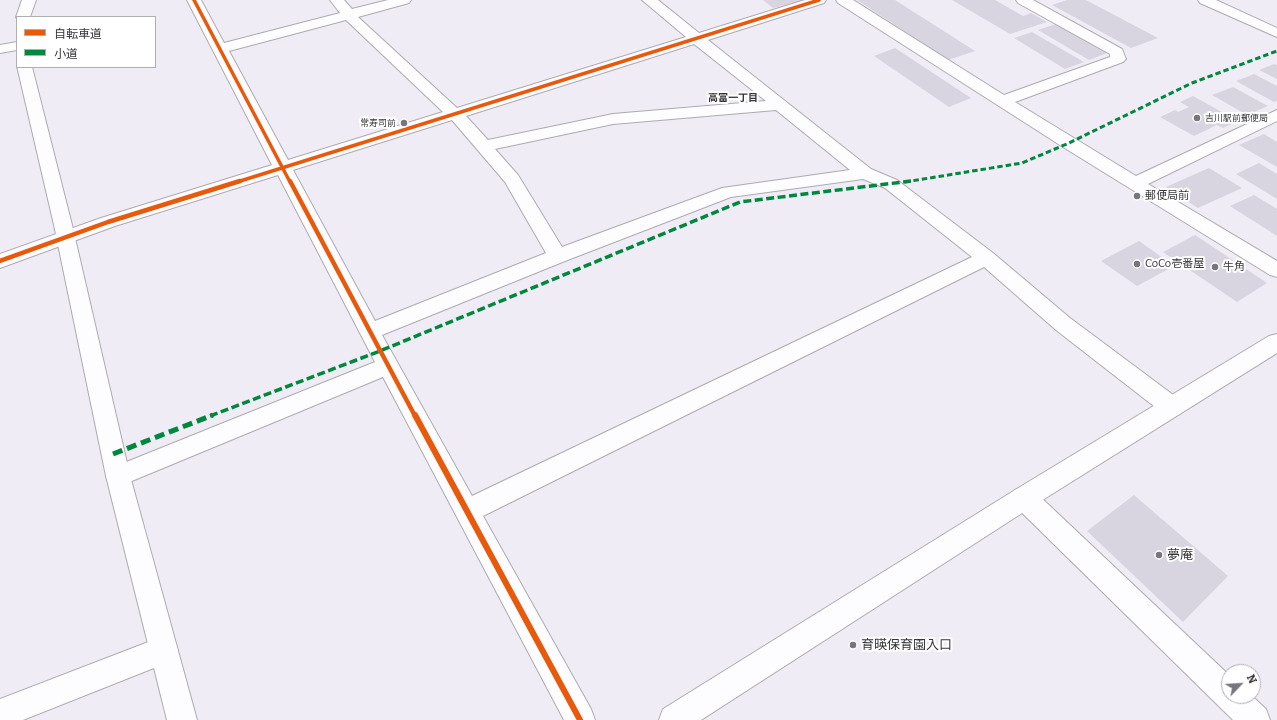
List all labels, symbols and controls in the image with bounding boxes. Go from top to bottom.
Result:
legend [16,16,156,68]
text: 自転車道 [54,27,102,41]
text: 小道 [54,47,78,61]
district label: 高富一丁目 [708,92,758,104]
marker: 吉川駅前郵便局 [1192,113,1202,123]
place label: 吉川駅前郵便局 [1205,113,1268,123]
place label: 常寿司前 [360,118,396,128]
marker: 常寿司前 [399,118,409,128]
place label: 郵便局前 [1145,189,1189,203]
marker: 郵便局前 [1132,191,1142,201]
place label: CoCo壱番屋 [1145,257,1204,271]
marker: CoCo壱番屋 [1132,259,1142,269]
place label: 牛角 [1223,260,1245,274]
marker: 牛角 [1210,262,1220,272]
place label: 夢庵 [1167,547,1193,563]
marker: 夢庵 [1154,550,1164,560]
place label: 育暎保育園入口 [861,637,952,653]
marker: 育暎保育園入口 [848,640,858,650]
north arrow [1221,664,1261,704]
text: N [1244,673,1259,686]

